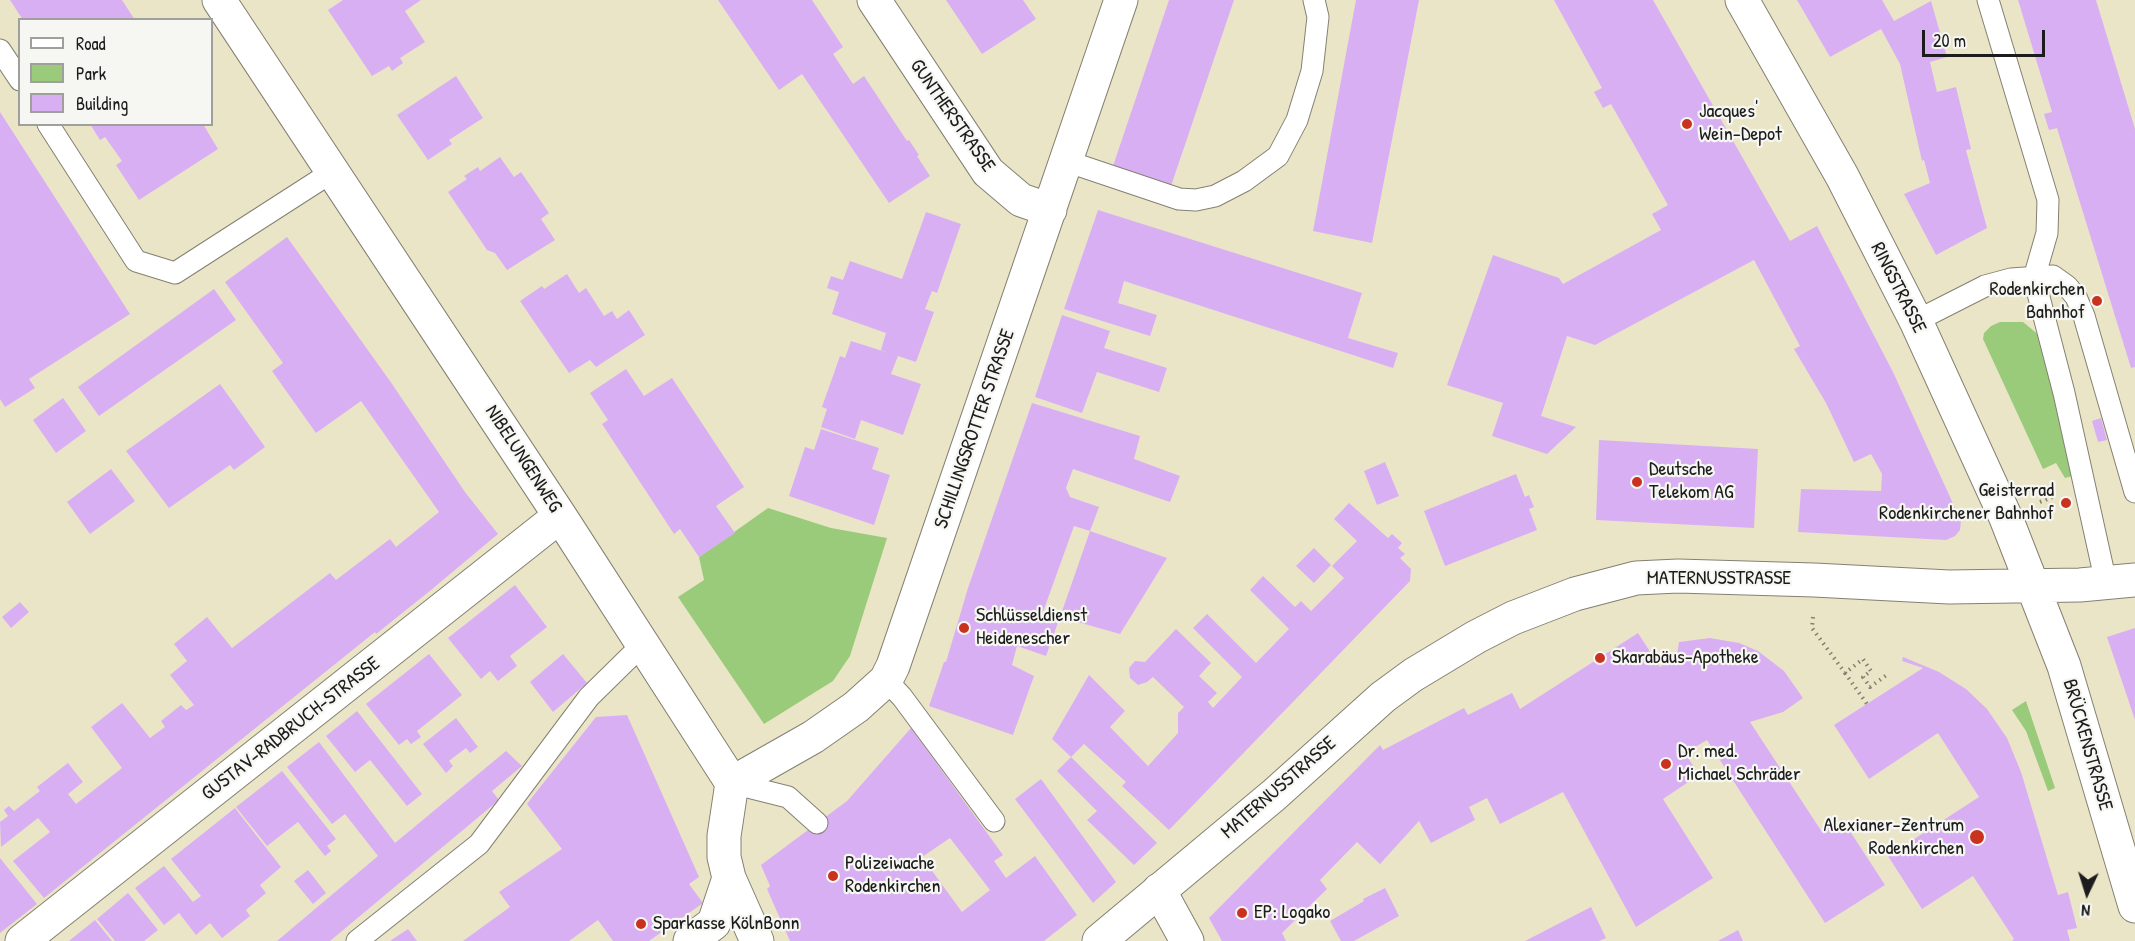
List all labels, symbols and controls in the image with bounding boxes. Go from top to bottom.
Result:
legend [18,18,213,126]
scale bar [1925,18,2048,56]
text: 20 m [1933,28,1966,53]
text: Road [76,31,106,56]
street label: GUNTHERSTRASSE [904,55,1000,177]
text: Park [76,61,106,86]
text: Building [76,91,128,116]
place label: Jacques' Wein-Depot [1699,100,1782,147]
marker: Jacques' Wein-Depot [1680,117,1694,131]
street label: RINGSTRASSE [1865,239,1931,337]
place label: Rodenkirchen Bahnhof [1989,278,2085,325]
marker: Rodenkirchen Bahnhof [2090,294,2104,308]
street label: SCHILLINGSROTTER STRASSE [930,326,1020,532]
street label: NIBELUNGENWEG [479,401,567,517]
place label: Deutsche Telekom AG [1649,458,1734,505]
marker: Deutsche Telekom AG [1630,475,1644,489]
place label: Geisterrad Rodenkirchener Bahnhof [1879,479,2054,526]
marker: Geisterrad Rodenkirchener Bahnhof [2059,496,2073,510]
street label: MATERNUSSTRASSE [1647,567,1791,591]
place label: Schlüsseldienst Heidenescher [976,604,1087,651]
marker: Schlüsseldienst Heidenescher [957,621,971,635]
place label: Skarabäus-Apotheke [1612,646,1759,670]
marker: Skarabäus-Apotheke [1593,651,1607,665]
street label: GUSTAV-RADBRUCH-STRASSE [197,652,385,806]
street label: BRÜCKENSTRASSE [2057,676,2117,814]
street label: MATERNUSSTRASSE [1217,732,1341,844]
place label: Dr. med. Michael Schräder [1678,740,1801,787]
marker: Dr. med. Michael Schräder [1659,757,1673,771]
place label: Alexianer-Zentrum Rodenkirchen [1824,814,1964,861]
marker: Alexianer-Zentrum Rodenkirchen [1968,828,1986,846]
place label: Polizeiwache Rodenkirchen [845,852,941,899]
north arrow [2057,863,2117,923]
marker: Polizeiwache Rodenkirchen [826,869,840,883]
text: N [2081,900,2091,922]
place label: EP: Logako [1254,901,1330,925]
marker: EP: Logako [1235,906,1249,920]
place label: Sparkasse KölnBonn [653,912,800,936]
marker: Sparkasse KölnBonn [634,917,648,931]

